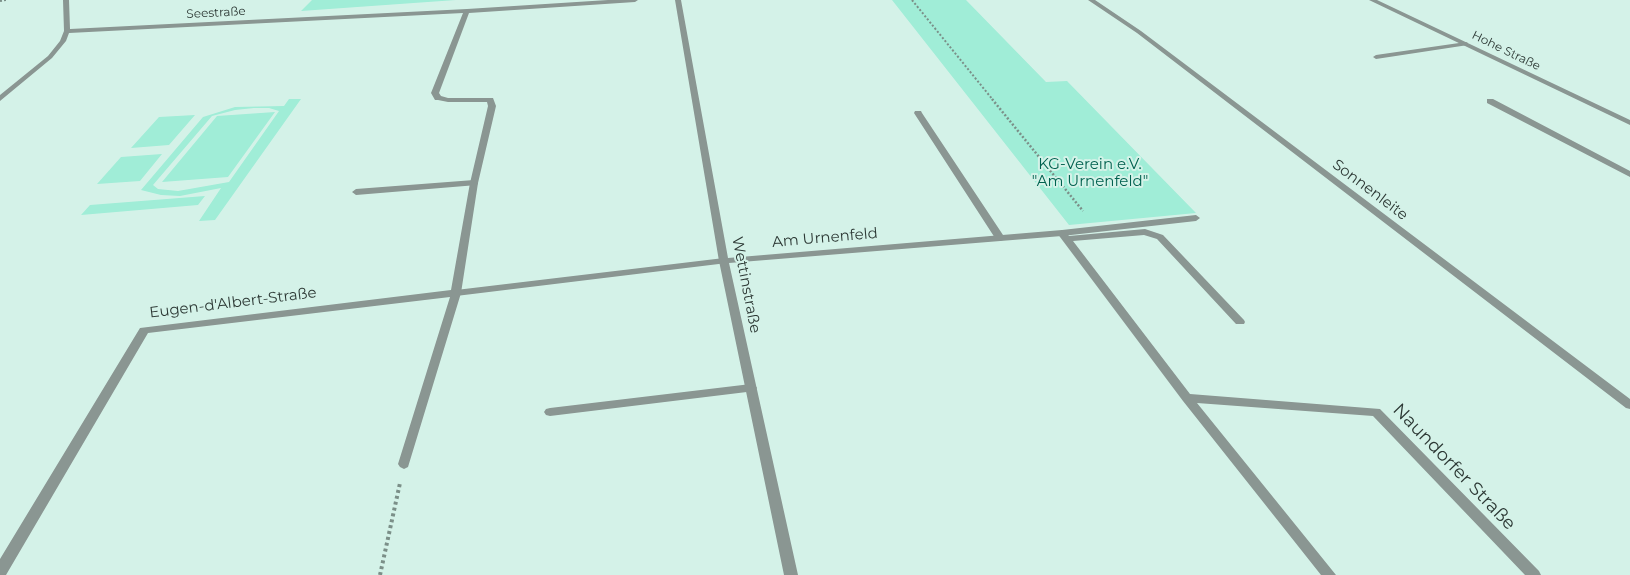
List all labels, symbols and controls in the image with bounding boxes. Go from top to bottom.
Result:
street label: Seestraße [186,4,246,22]
street label: Hohe Straße [1469,28,1543,74]
park label: KG-Verein e.V. "Am Urnenfeld" [1032,156,1148,191]
street label: Sonnenleite [1329,156,1411,224]
street label: Am Urnenfeld [771,224,879,252]
street label: Wettinstraße [728,235,764,335]
street label: Eugen-d'Albert-Straße [148,284,318,322]
street label: Naundorfer Straße [1388,399,1520,535]

